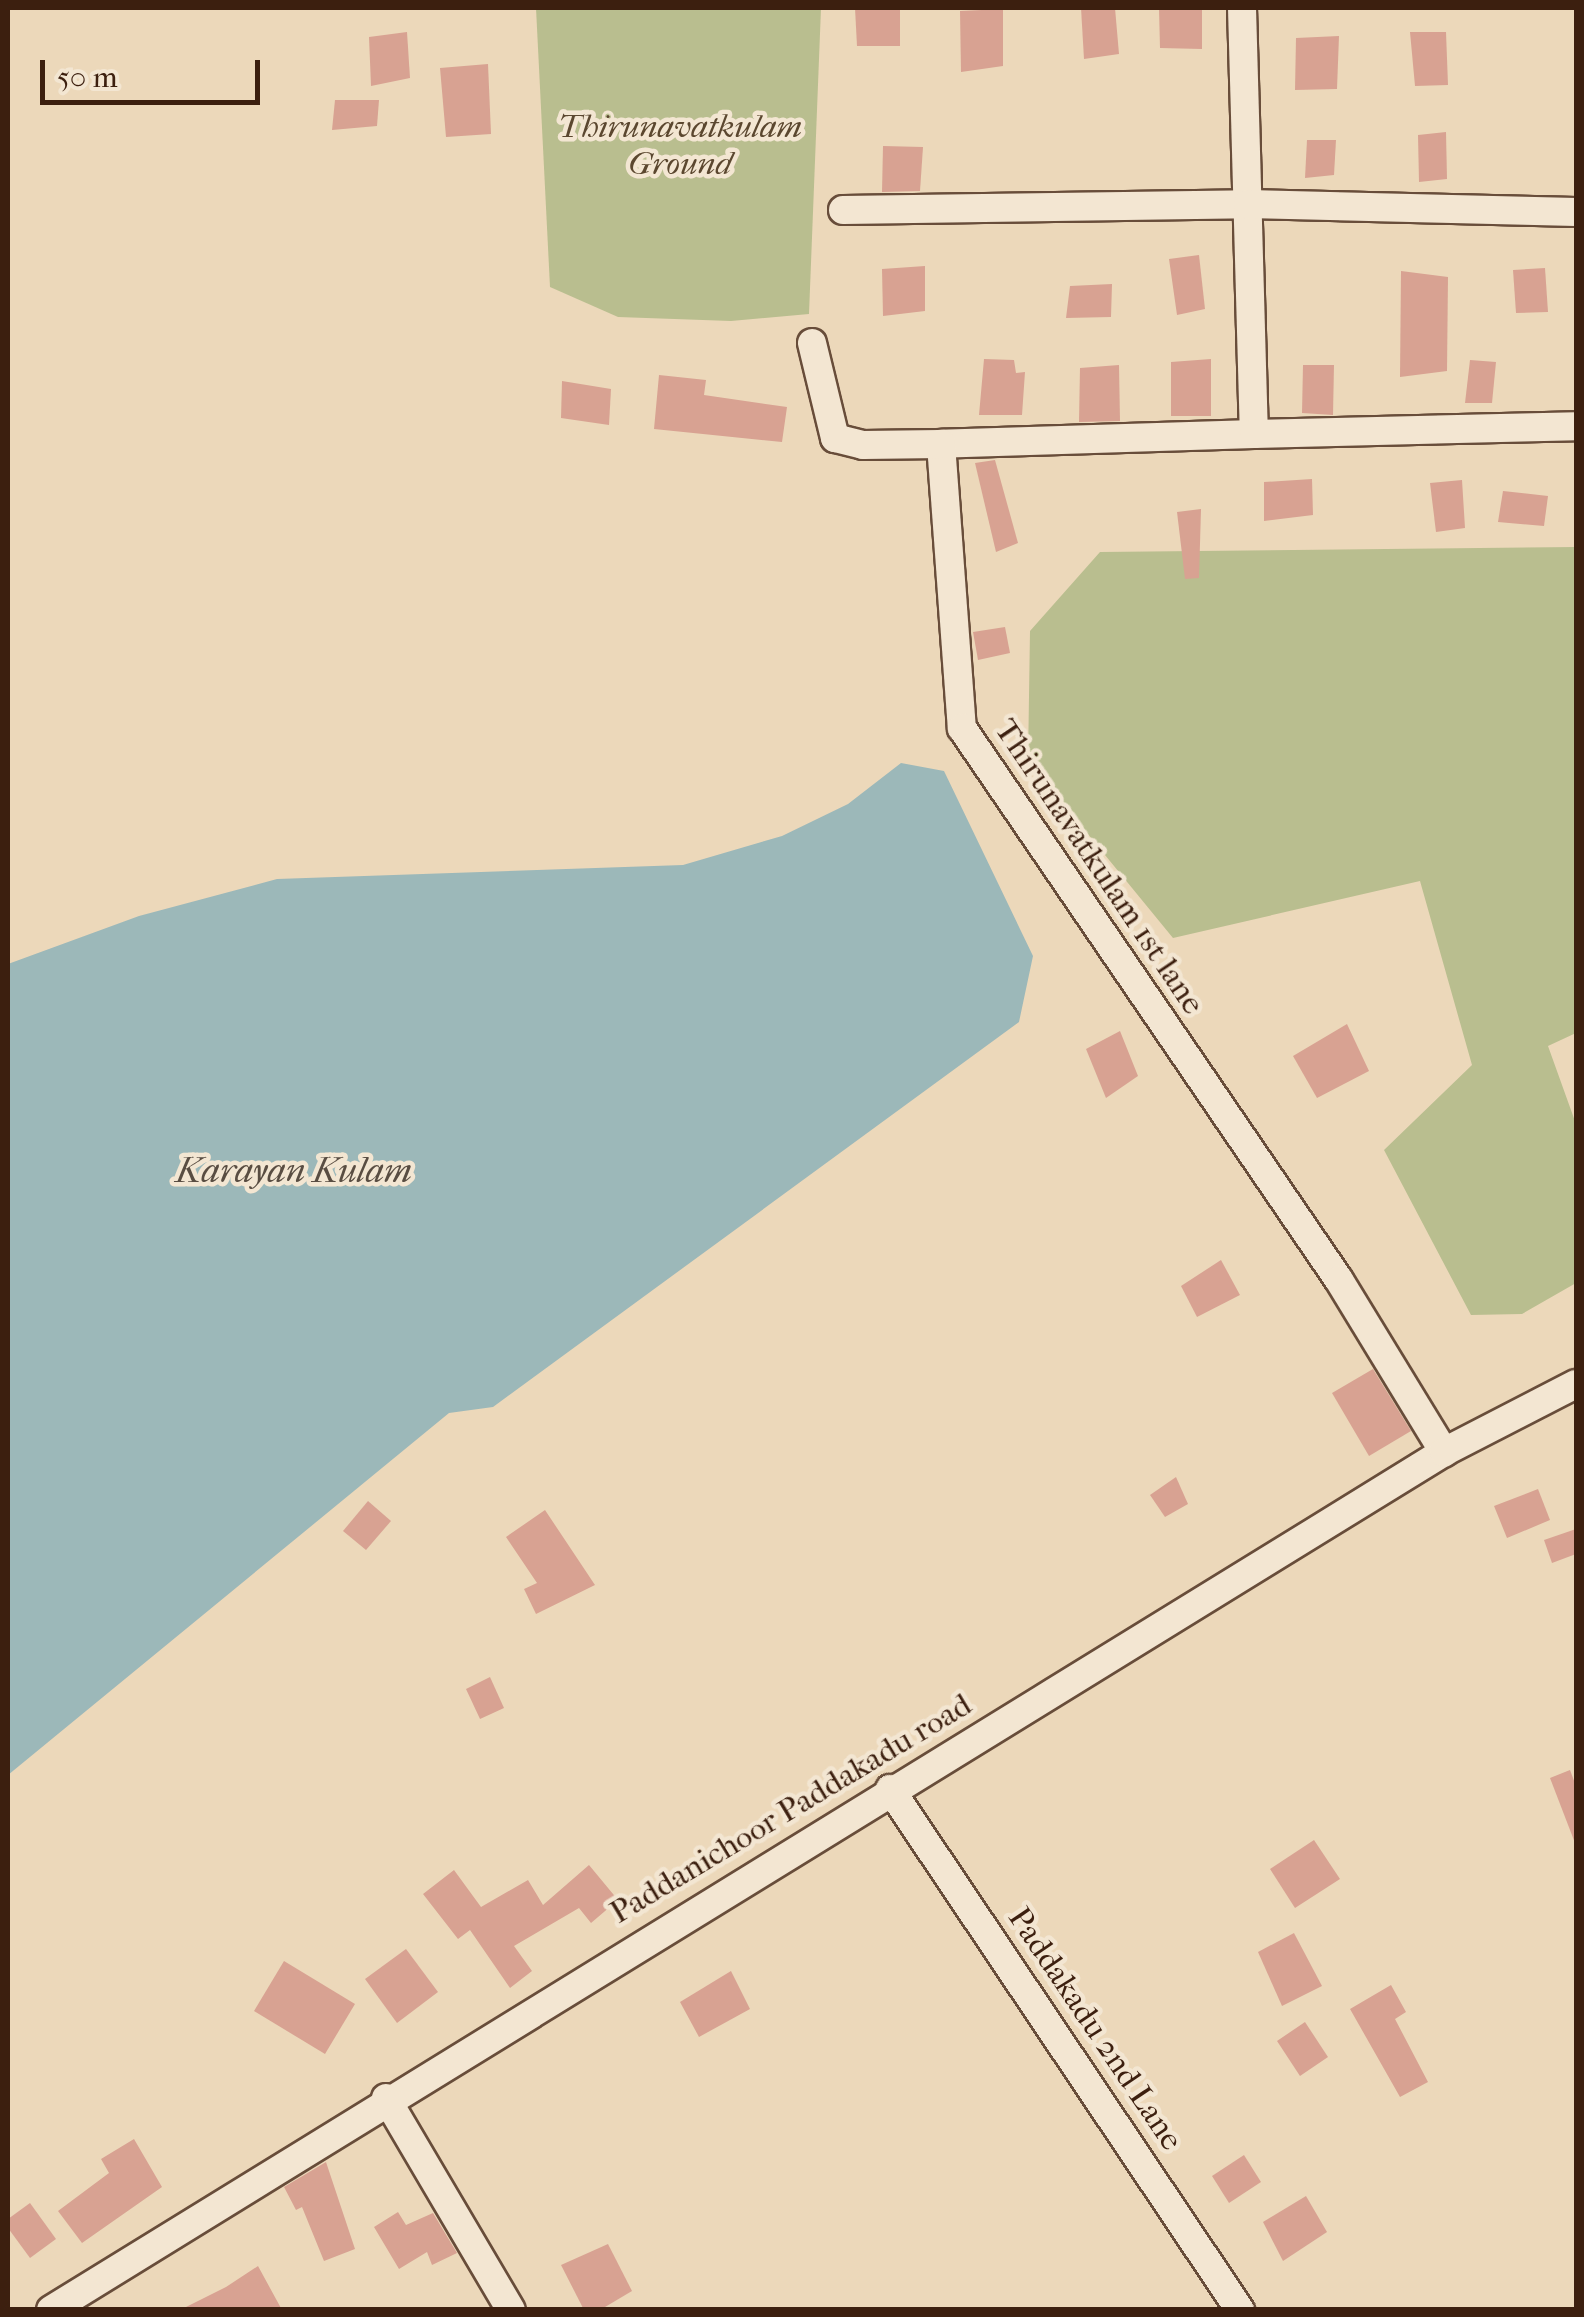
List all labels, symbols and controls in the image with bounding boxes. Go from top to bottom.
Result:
scale bar [45,40,265,102]
text: 50 m [57,60,118,95]
park label: Thirunavatkulam Ground [558,109,802,184]
street label: Thirunavatkulam 1st lane [986,712,1212,1022]
water label: Karayan Kulam [176,1150,412,1192]
street label: Paddanichoor Paddakadu road [603,1686,979,1932]
street label: Paddakadu 2nd Lane [1000,1900,1190,2158]

